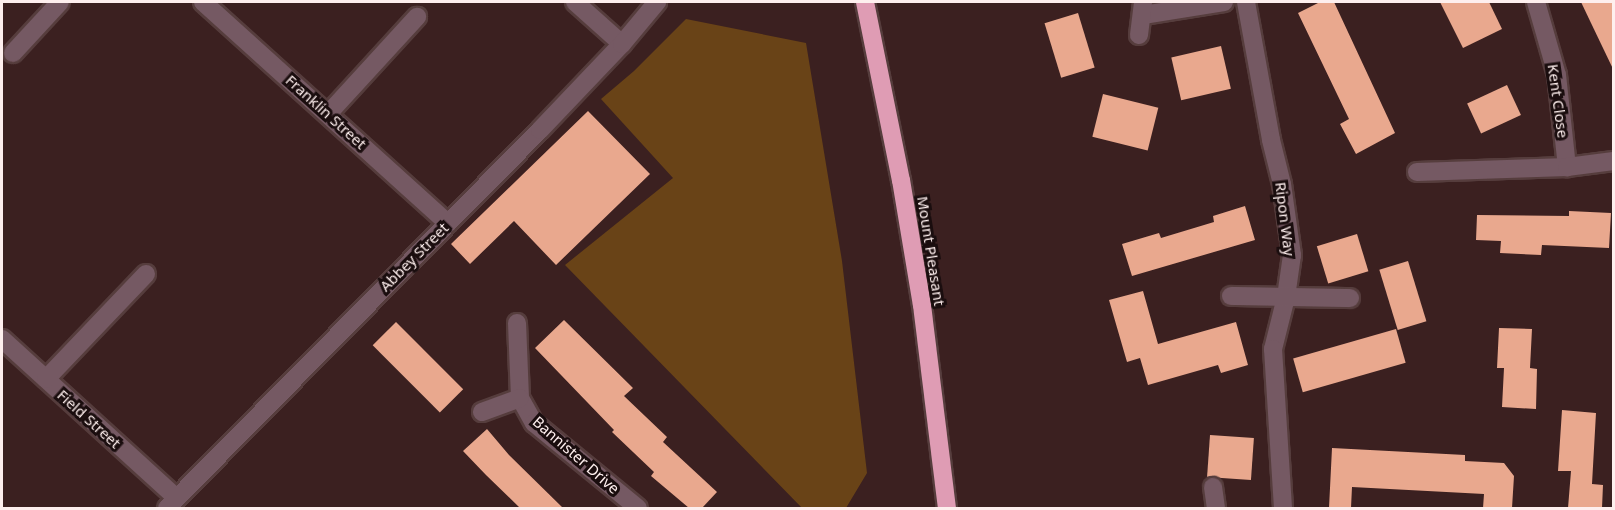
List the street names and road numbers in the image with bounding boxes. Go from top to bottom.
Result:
street label: Kent Close [1544,63,1572,139]
street label: Franklin Street [282,71,370,153]
street label: Ripon Way [1272,181,1298,257]
street label: Mount Pleasant [913,195,949,307]
street label: Abbey Street [376,219,452,295]
street label: Field Street [54,386,124,452]
street label: Bannister Drive [529,413,623,497]

